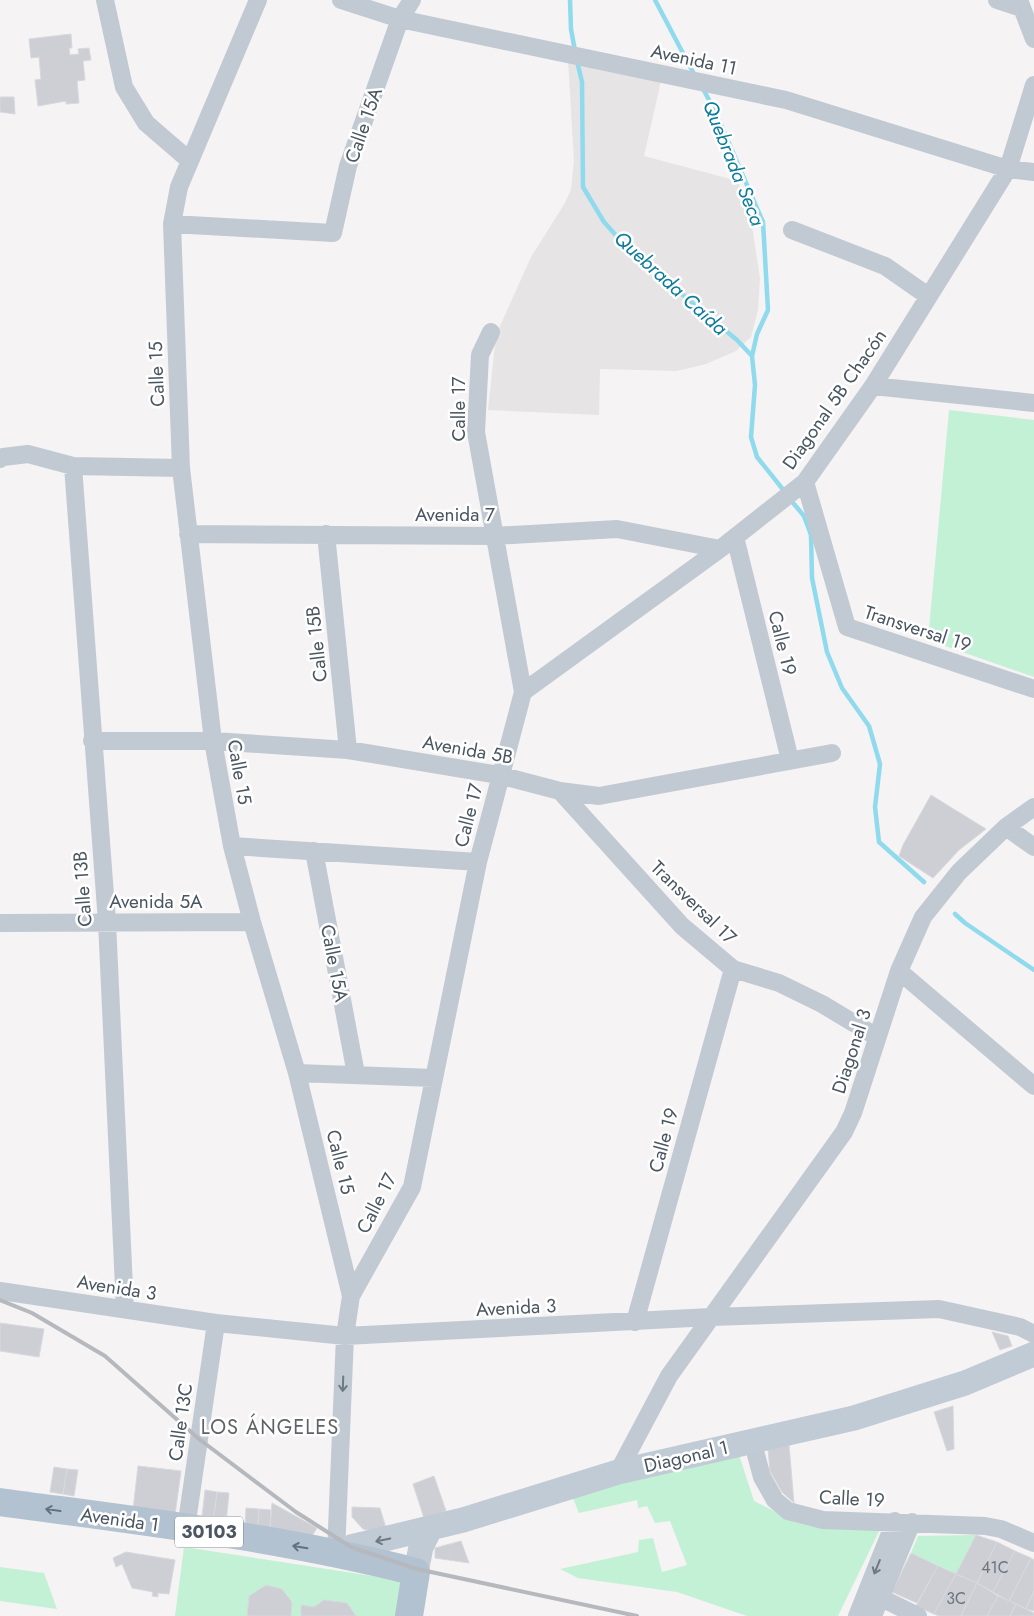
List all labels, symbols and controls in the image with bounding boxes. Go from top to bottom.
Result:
street label: Avenida 11 [648,37,739,82]
street label: Calle 15A [338,83,389,167]
water label: Quebrada Seca [695,96,772,230]
water label: Quebrada Caída [607,224,734,342]
street label: Diagonal 5B Chacón [776,324,893,475]
street label: Calle 15 [142,341,171,407]
street label: Calle 17 [445,377,472,441]
street label: Avenida 7 [415,501,495,528]
street label: Transversal 19 [861,598,975,659]
street label: Calle 15B [299,605,334,683]
street label: Calle 19 [761,608,804,678]
street label: Avenida 5B [421,728,515,771]
street label: Calle 15 [221,737,259,807]
street label: Calle 17 [448,780,489,850]
street label: Calle 13B [66,850,99,928]
street label: Transversal 17 [645,854,743,950]
street label: Avenida 5A [109,888,203,915]
street label: Calle 15A [314,922,355,1004]
street label: Diagonal 3 [825,1005,878,1097]
street label: Calle 19 [642,1105,685,1175]
street label: Calle 15 [319,1127,362,1197]
street label: Calle 17 [350,1168,403,1238]
street label: Avenida 3 [75,1268,159,1307]
street label: Avenida 3 [475,1292,557,1323]
one-way arrow [338,1376,348,1392]
street label: Calle 13C [162,1381,199,1463]
district label: LOS ÁNGELES [201,1413,339,1442]
street label: Diagonal 1 [641,1434,731,1479]
street label: Calle 19 [818,1483,886,1514]
street label: Avenida 1 [79,1501,161,1538]
one-way arrow [45,1504,61,1514]
road number: 30103 [175,1516,243,1548]
one-way arrow [375,1536,391,1545]
one-way arrow [292,1541,308,1551]
house number: 41C [981,1556,1009,1579]
one-way arrow [872,1559,881,1574]
house number: 3C [946,1587,966,1610]

